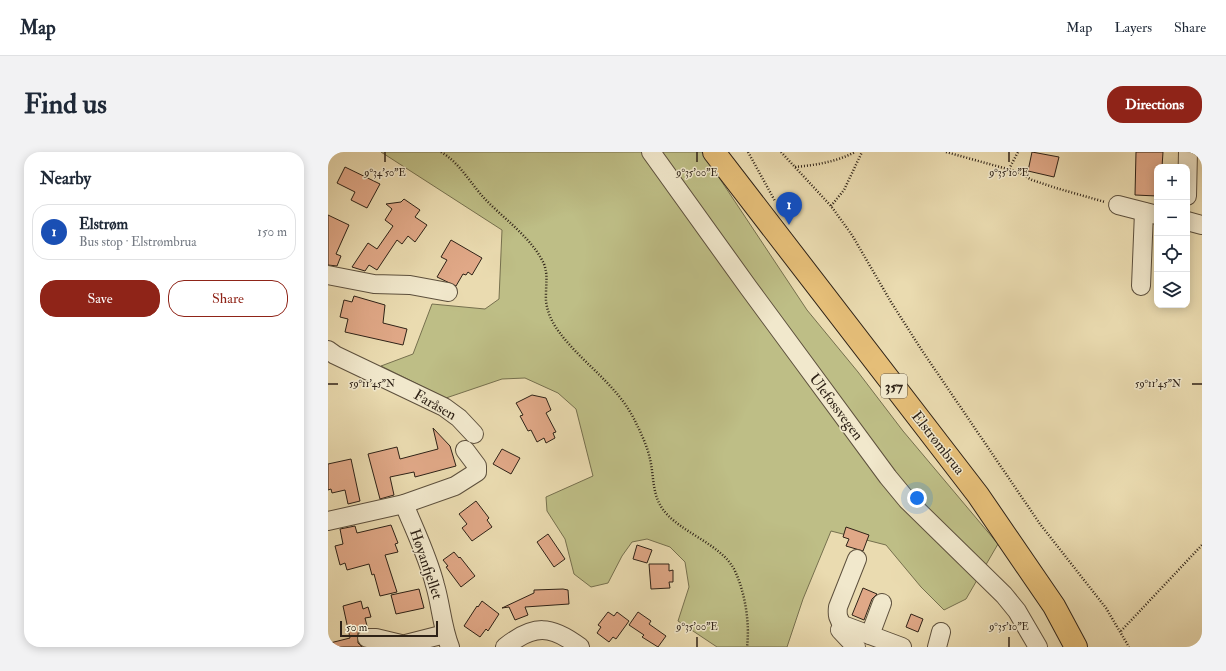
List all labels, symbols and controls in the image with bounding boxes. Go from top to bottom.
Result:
text: Map [20,16,56,40]
text: Map [1066,19,1092,36]
text: Layers [1114,19,1152,36]
text: Share [1174,19,1206,36]
button: Directions [1107,86,1202,123]
text: Find us [24,87,107,122]
map controls [1154,164,1190,308]
button: + [1154,164,1190,200]
text: 9°34'50"E [363,167,406,179]
text: 9°35'00"E [675,167,718,179]
text: 9°35'10"E [988,167,1029,179]
text: Nearby [40,168,91,189]
pin: 1 [776,192,802,225]
button: − [1154,200,1190,236]
text: Elstrøm [79,215,128,234]
text: 1 [52,224,56,240]
text: 150 m [257,224,287,240]
text: Bus stop · Elstrømbrua [79,234,197,250]
button: locate [1154,236,1190,272]
button: layers [1154,272,1190,308]
button: Save [40,280,160,317]
button: Share [168,280,288,317]
street label: Ulefossvegen [805,370,867,444]
road number: 357 [881,374,907,398]
text: 59°11'45"N [349,378,395,390]
text: 59°11'45"N [1135,378,1181,390]
street label: Faråsen [410,385,460,425]
street label: Elstrømbrua [907,407,969,479]
your location [907,488,927,508]
street label: Høyanfjellet [405,526,447,602]
scale bar [340,619,438,638]
text: 50 m [346,621,367,634]
text: 9°35'00"E [675,621,718,633]
text: 9°35'10"E [988,621,1029,633]

